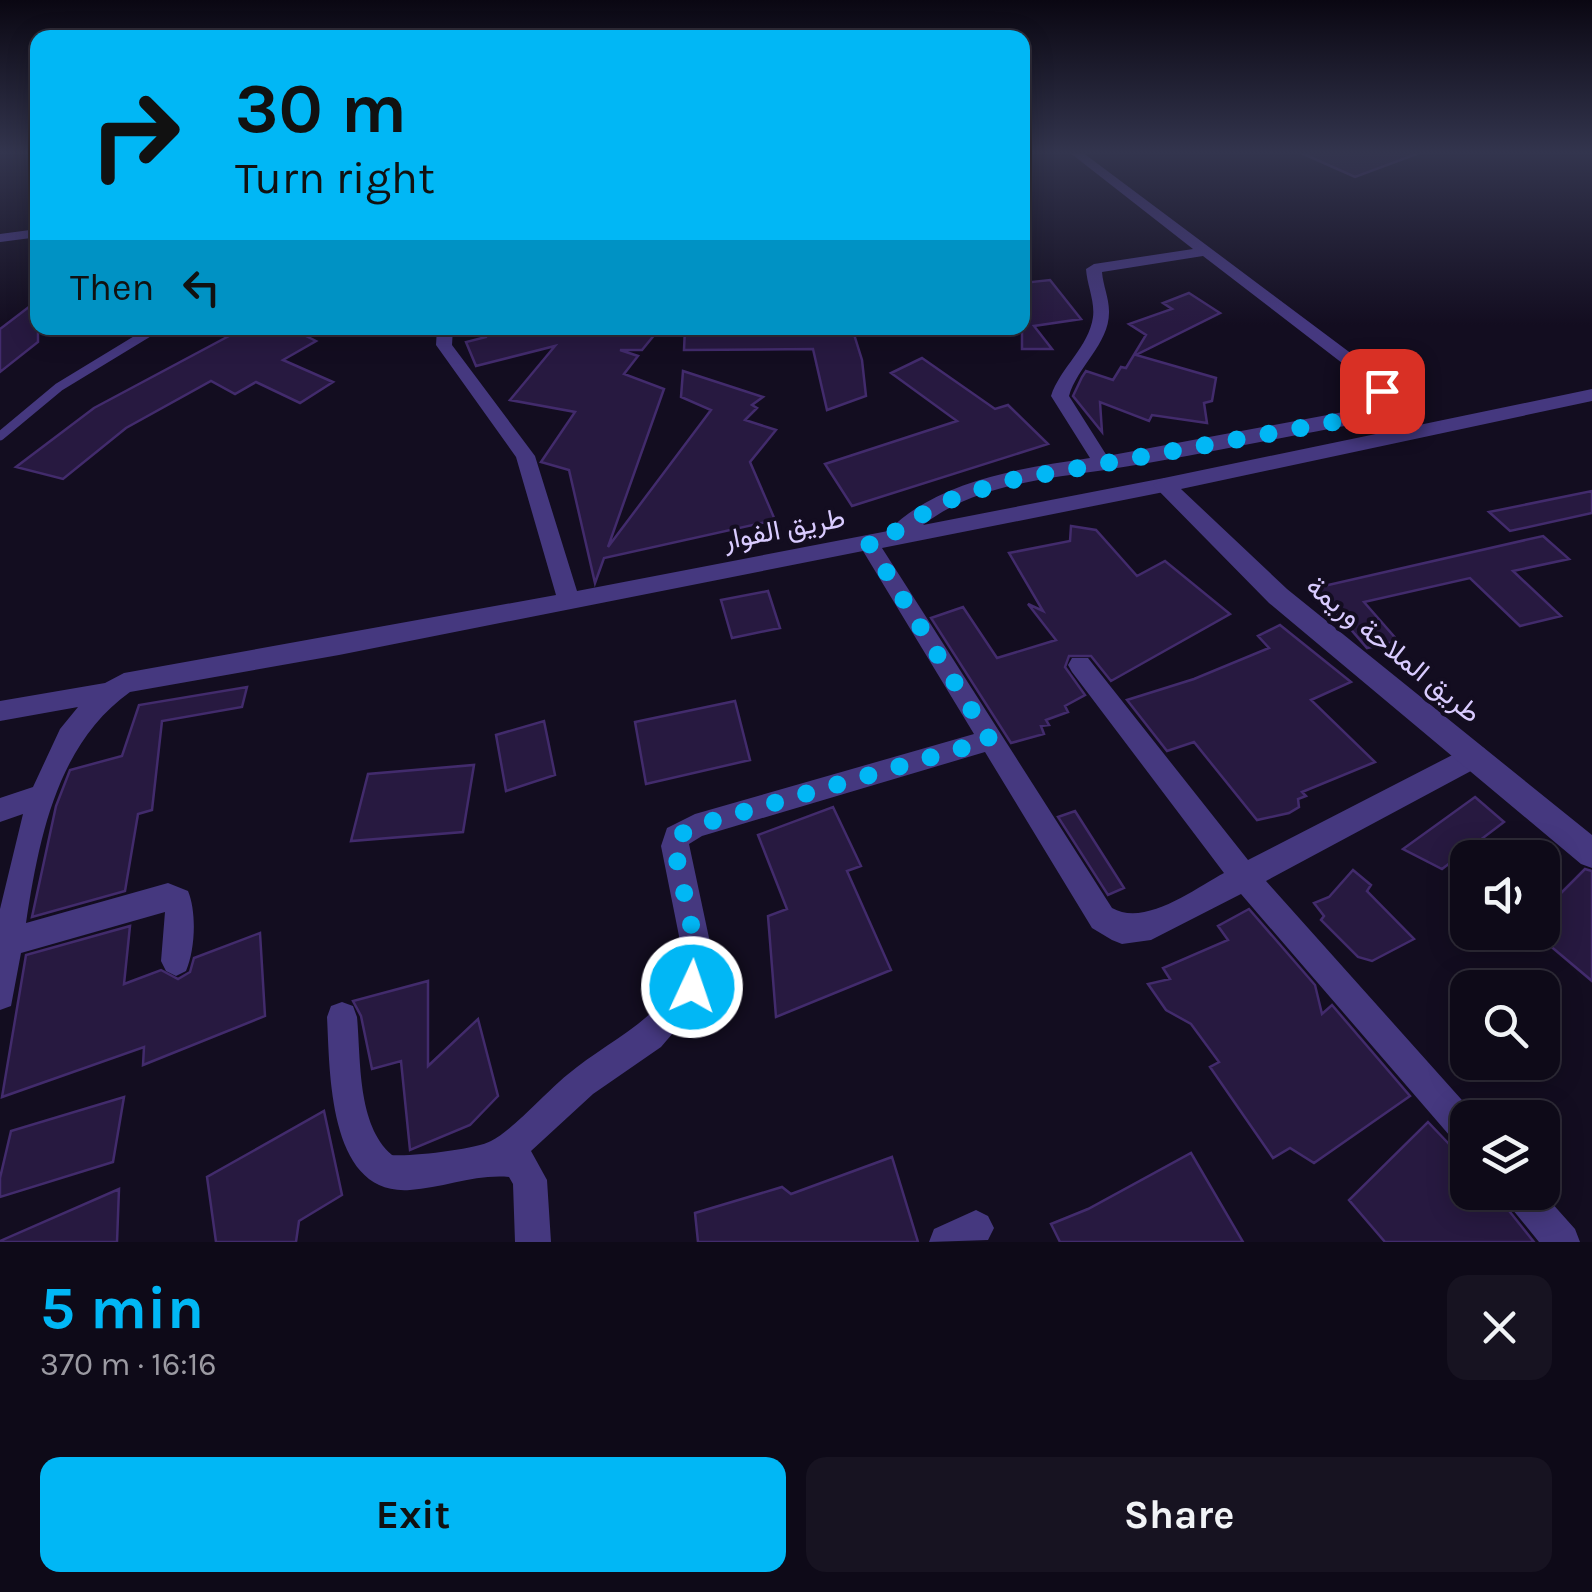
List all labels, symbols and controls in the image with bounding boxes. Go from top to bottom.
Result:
text: 30 m [235,68,407,150]
icon: right [70,70,200,200]
text: Turn right [235,152,435,204]
icon: left [174,260,229,315]
text: Then [70,265,154,310]
pin [1340,349,1425,434]
icon: arrive [1355,364,1410,419]
street label: طريق الفوار [720,501,848,558]
street label: طريق الملاحة وريمة [1299,569,1488,731]
map controls [1450,840,1560,1210]
button: sound [1450,840,1560,950]
position arrow [640,935,744,1039]
button: search [1450,970,1560,1080]
button: layers [1450,1100,1560,1210]
text: 5 min [40,1273,204,1343]
button: close [1447,1275,1552,1380]
text: 370 m · 16:16 [40,1346,217,1383]
button: Exit [40,1457,786,1572]
button: Share [806,1457,1552,1572]

